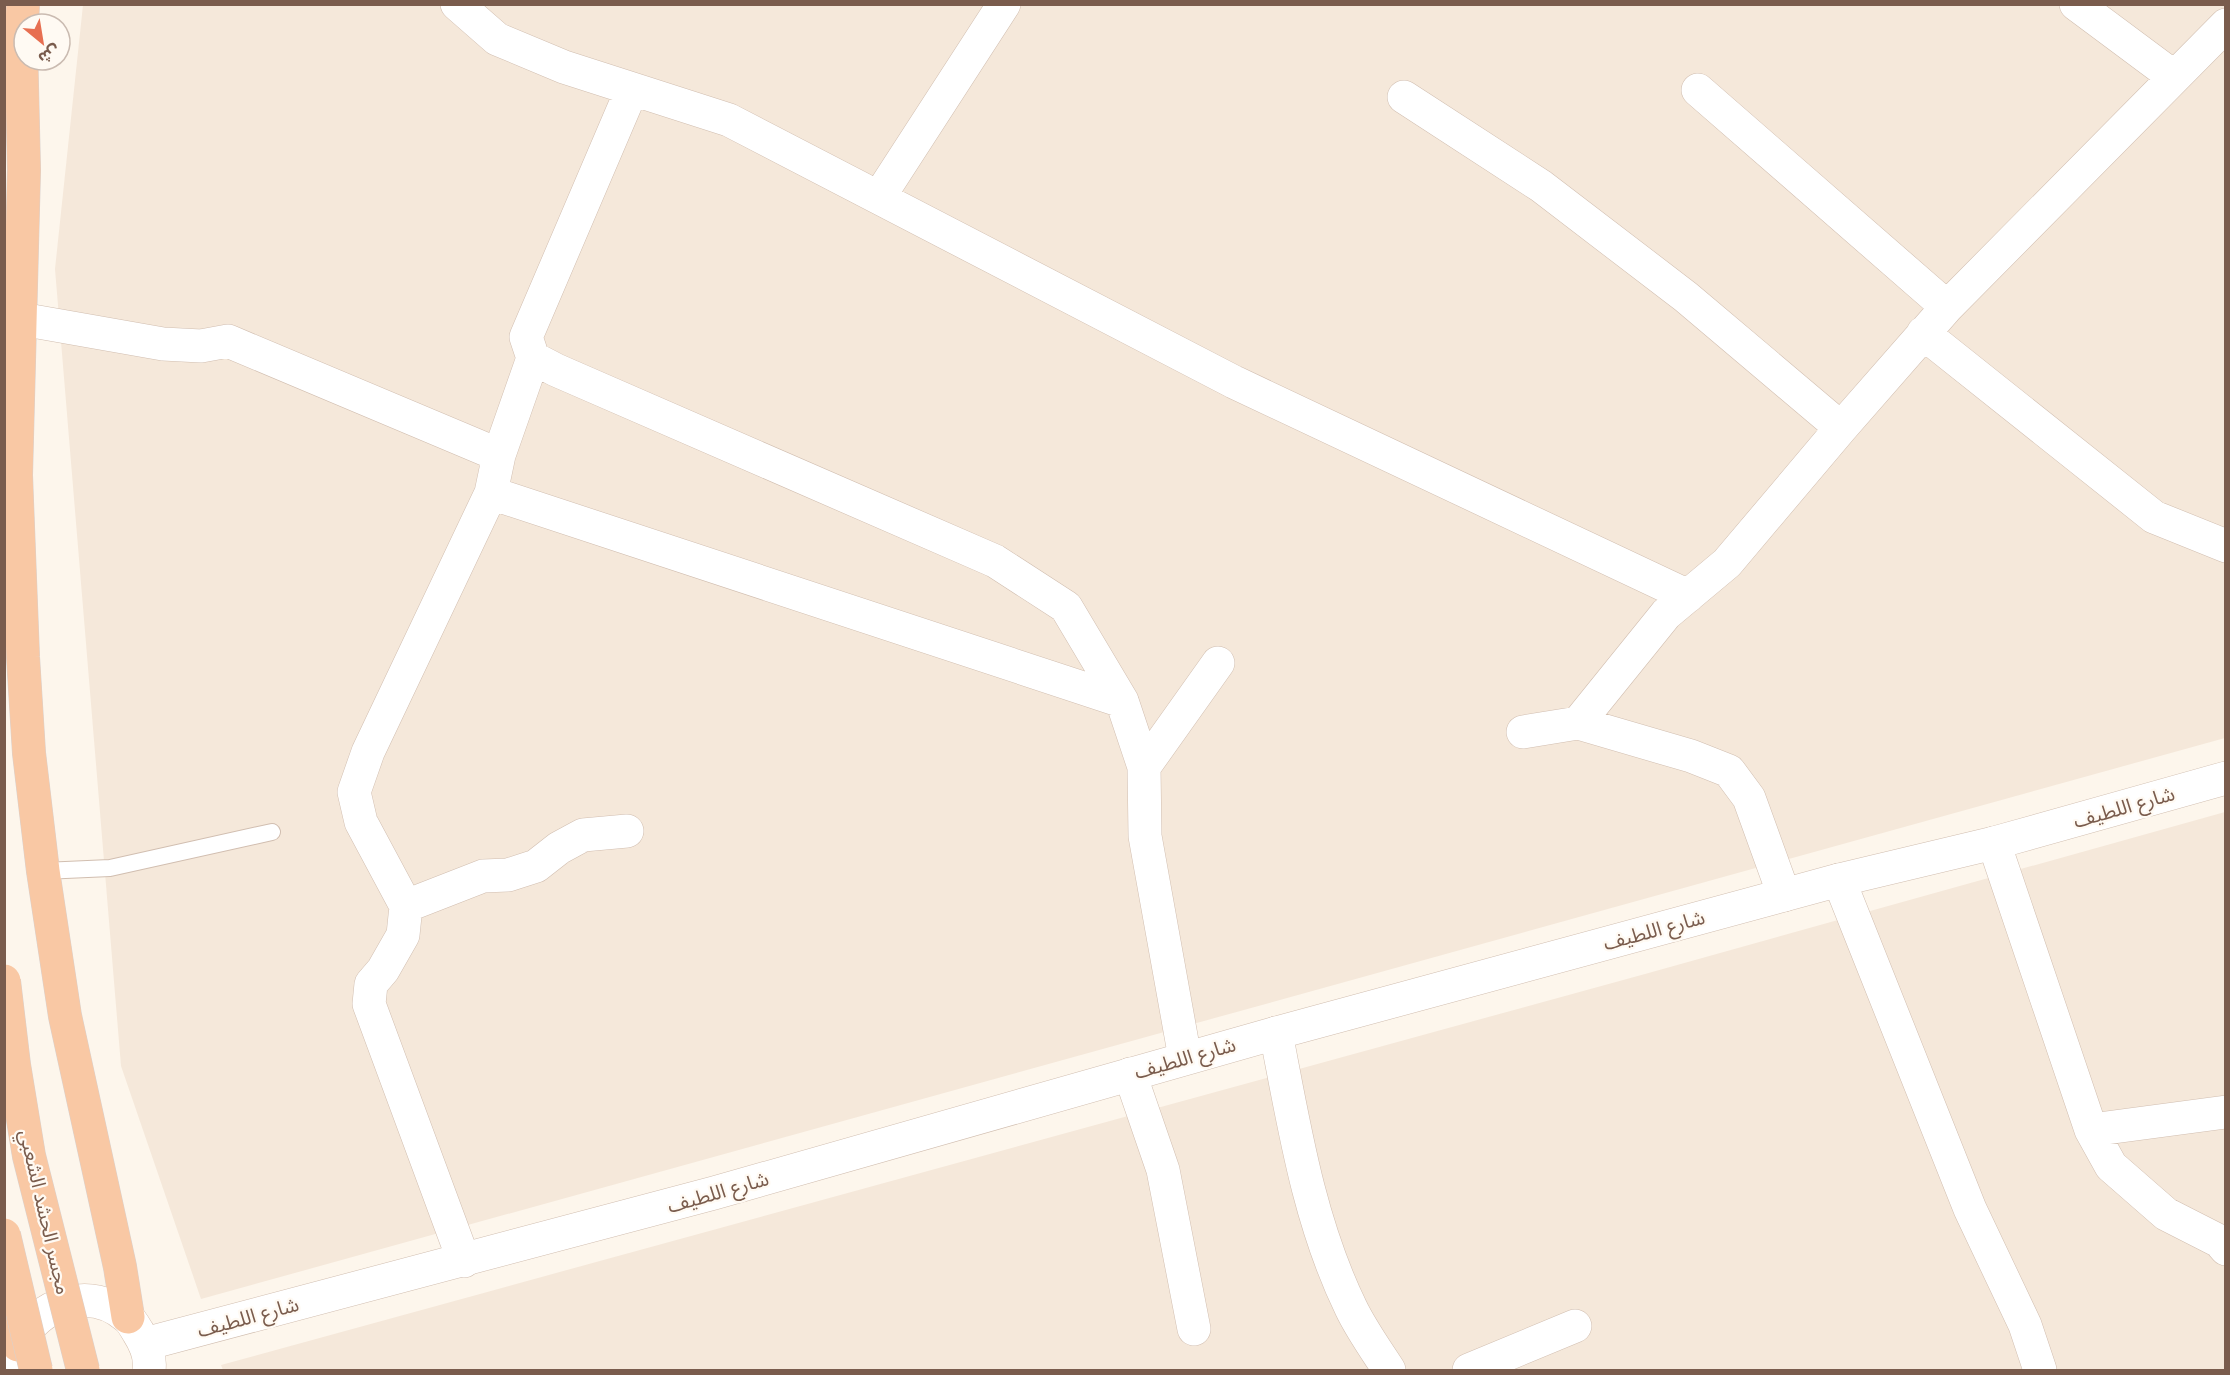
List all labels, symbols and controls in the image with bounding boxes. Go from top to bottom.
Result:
north arrow [12,12,72,72]
text: ش [35,41,64,69]
street label: شارع اللطيف [2071,781,2178,836]
street label: شارع اللطيف [1601,905,1708,958]
street label: شارع اللطيف [1132,1032,1239,1087]
street label: مجسر الحشد الشعبي [11,1127,76,1298]
street label: شارع اللطيف [665,1166,772,1221]
street label: شارع اللطيف [195,1292,302,1345]

